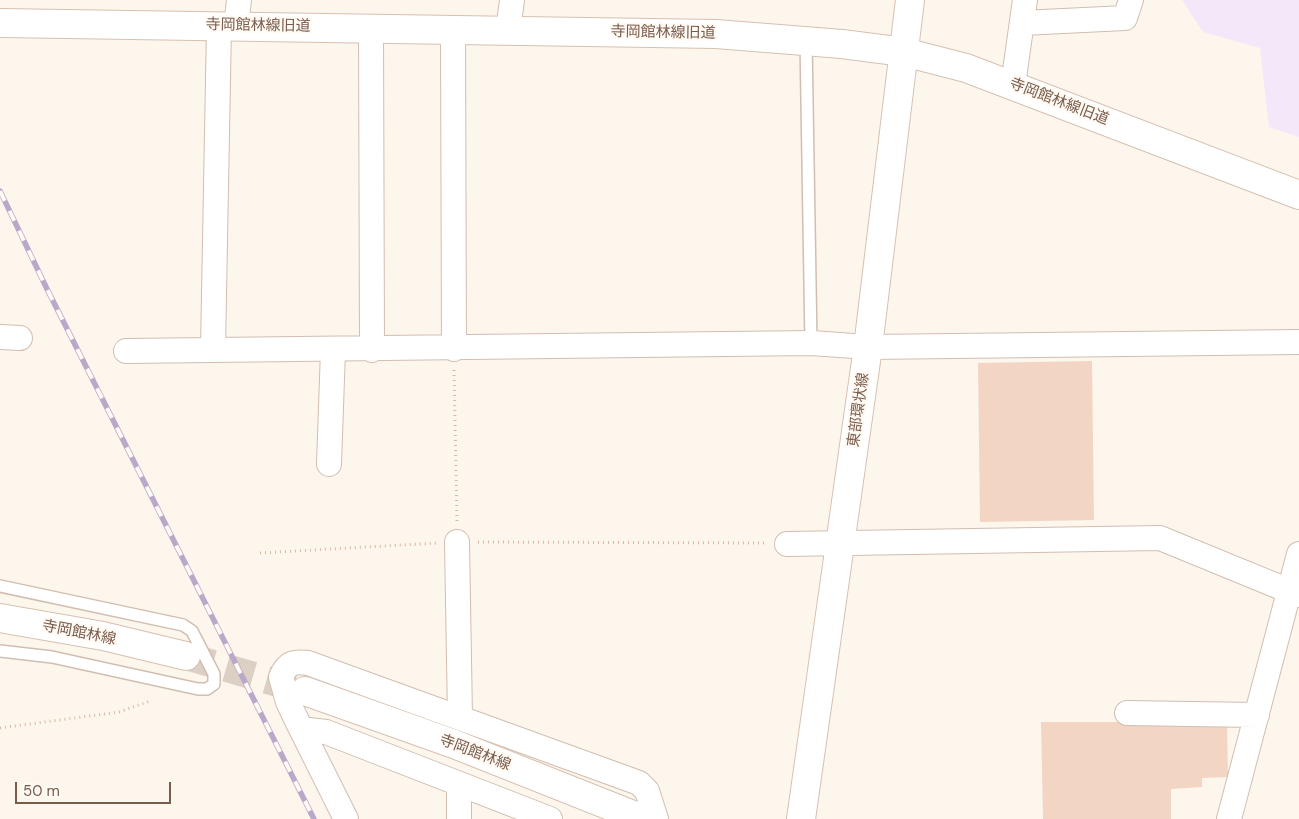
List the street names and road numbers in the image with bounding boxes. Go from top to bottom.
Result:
street label: 寺岡館林線旧道 [205,16,311,36]
street label: 寺岡館林線旧道 [610,23,716,43]
street label: 寺岡館林線旧道 [1007,75,1111,129]
street label: 東部環状線 [845,372,873,448]
street label: 寺岡館林線 [40,617,118,649]
street label: 寺岡館林線 [437,731,513,775]

